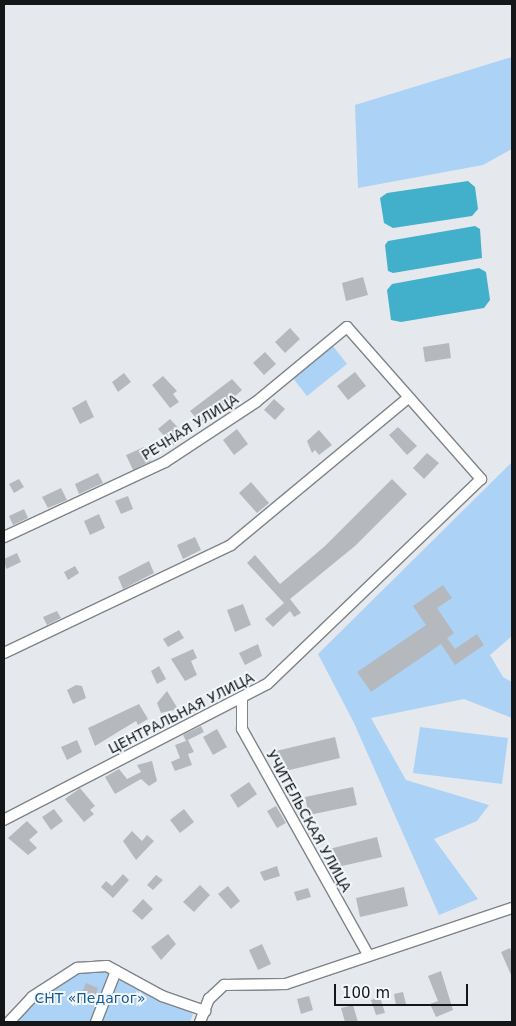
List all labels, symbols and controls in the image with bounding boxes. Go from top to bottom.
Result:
street label: РЕЧНАЯ УЛИЦА [138,390,242,464]
street label: ЦЕНТРАЛЬНАЯ УЛИЦА [105,669,257,757]
street label: УЧИТЕЛЬСКАЯ УЛИЦА [263,747,355,895]
scale bar [336,974,470,1006]
text: 100 m [342,984,390,1002]
park label: СНТ «Педагог» [34,990,146,1006]

